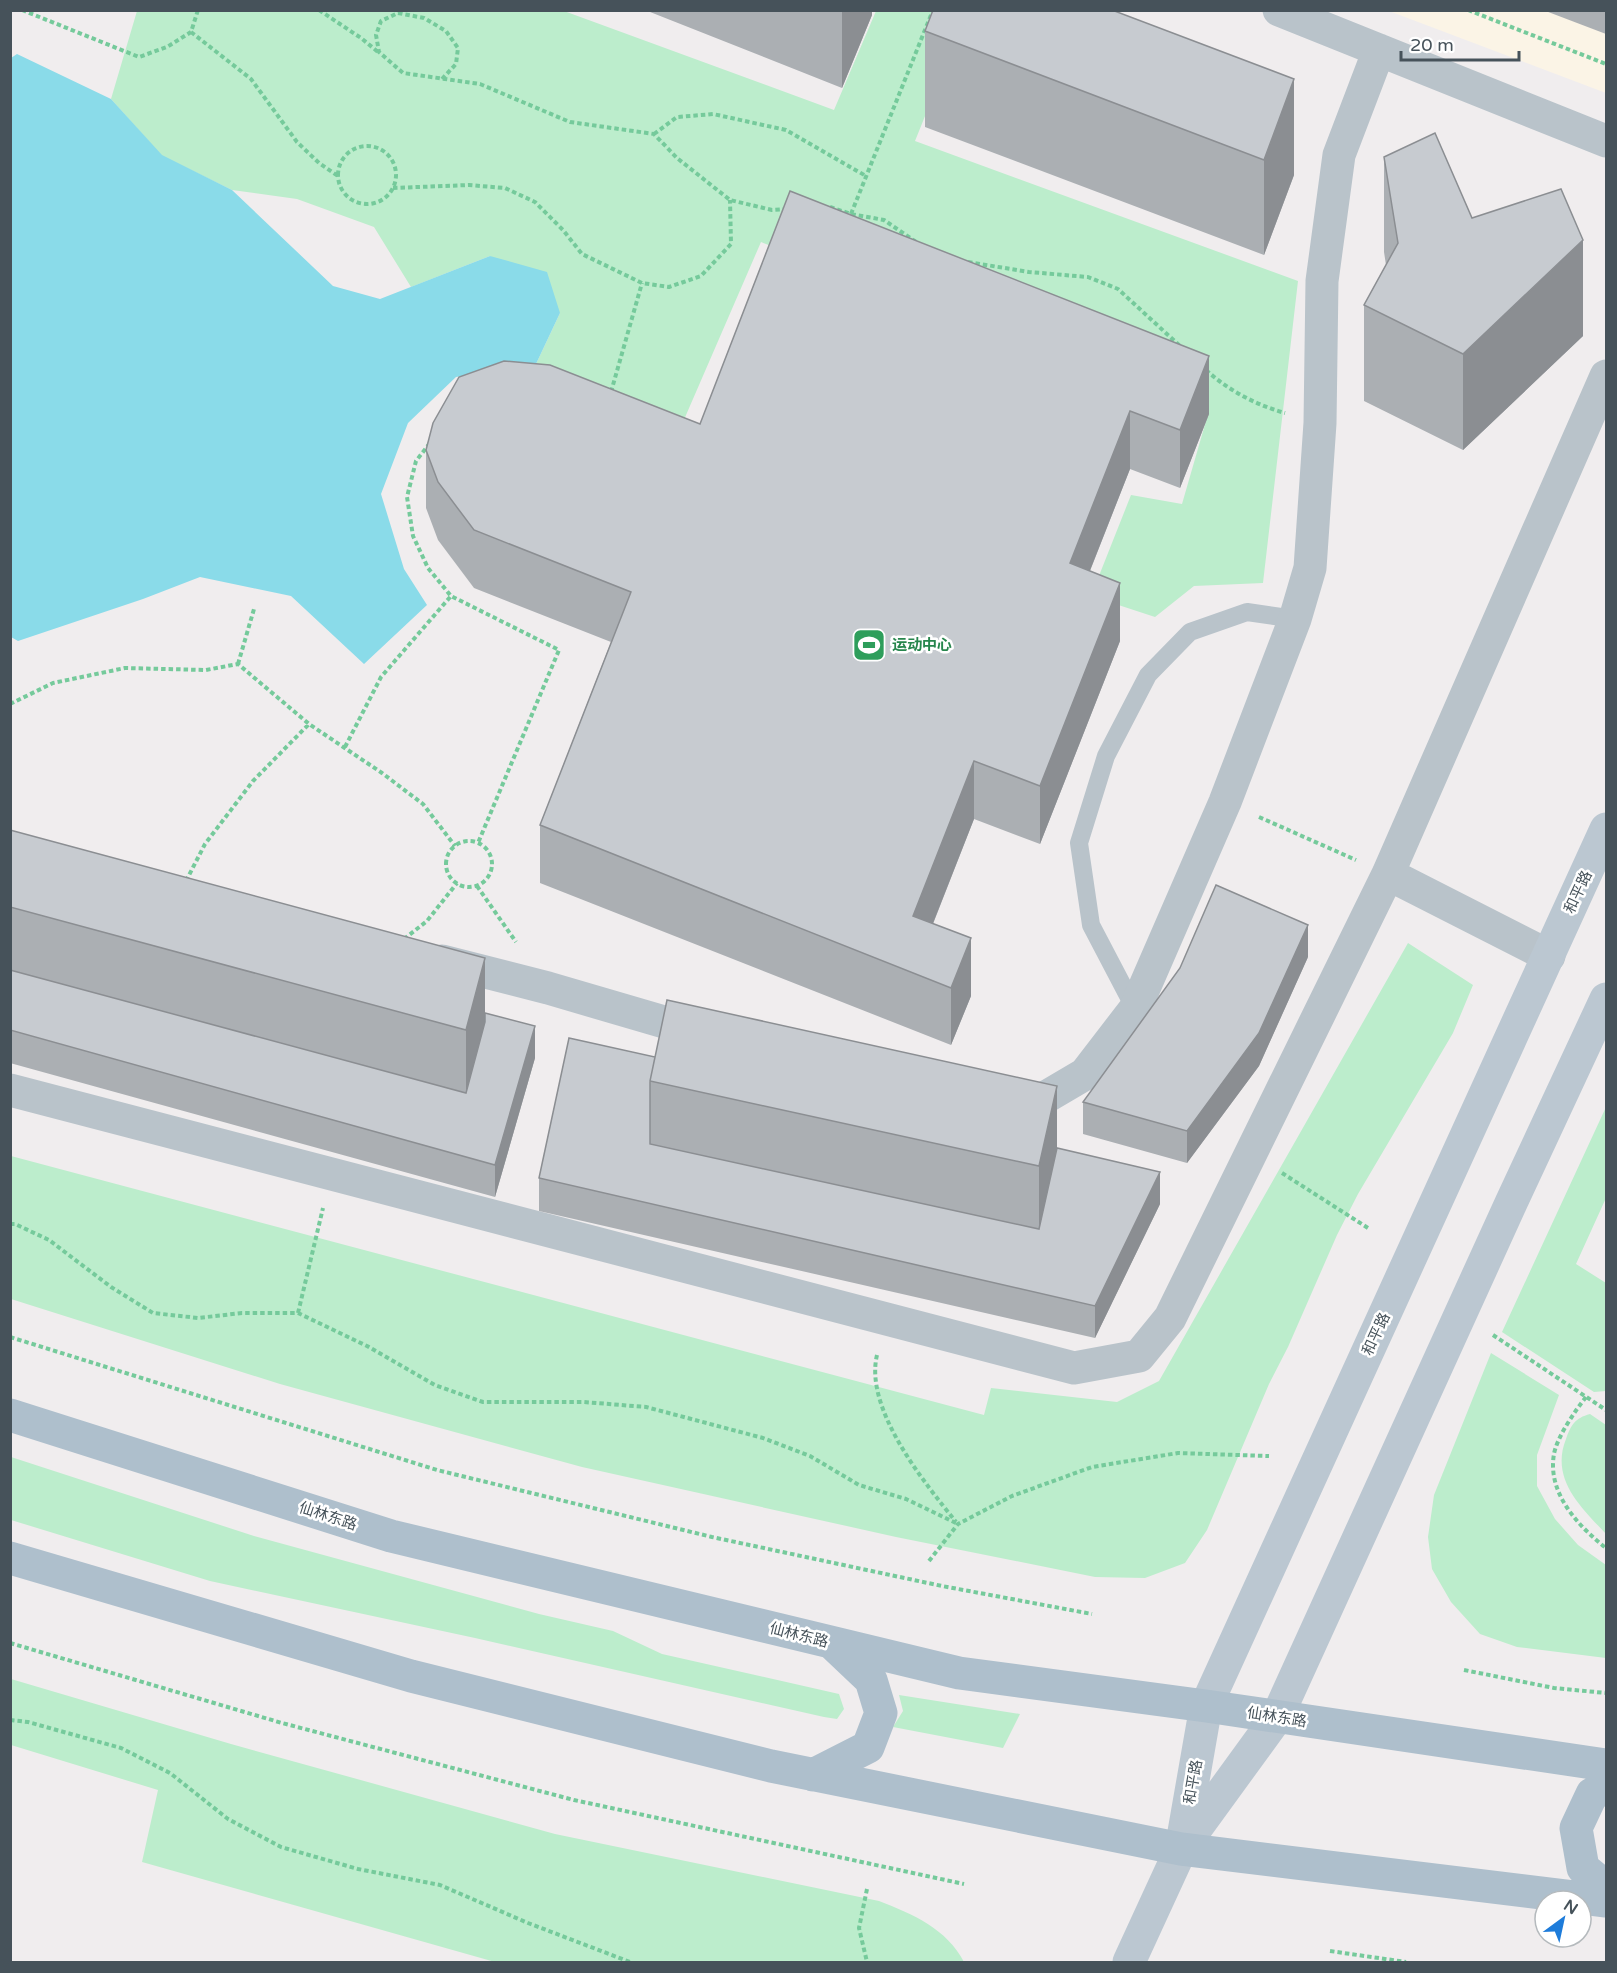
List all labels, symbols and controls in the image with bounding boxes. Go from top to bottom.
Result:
scale bar [1401,24,1520,62]
text: 20 m [1410,34,1454,56]
sports icon: 运动中心 [851,627,887,663]
place label: 运动中心 [892,636,952,654]
street label: 和平路 [1560,868,1596,916]
street label: 和平路 [1358,1310,1394,1358]
street label: 仙林东路 [297,1498,359,1534]
street label: 仙林东路 [768,1619,830,1651]
street label: 仙林东路 [1246,1703,1308,1731]
street label: 和平路 [1180,1758,1206,1806]
north arrow [1533,1889,1593,1949]
text: N [1560,1895,1581,1919]

